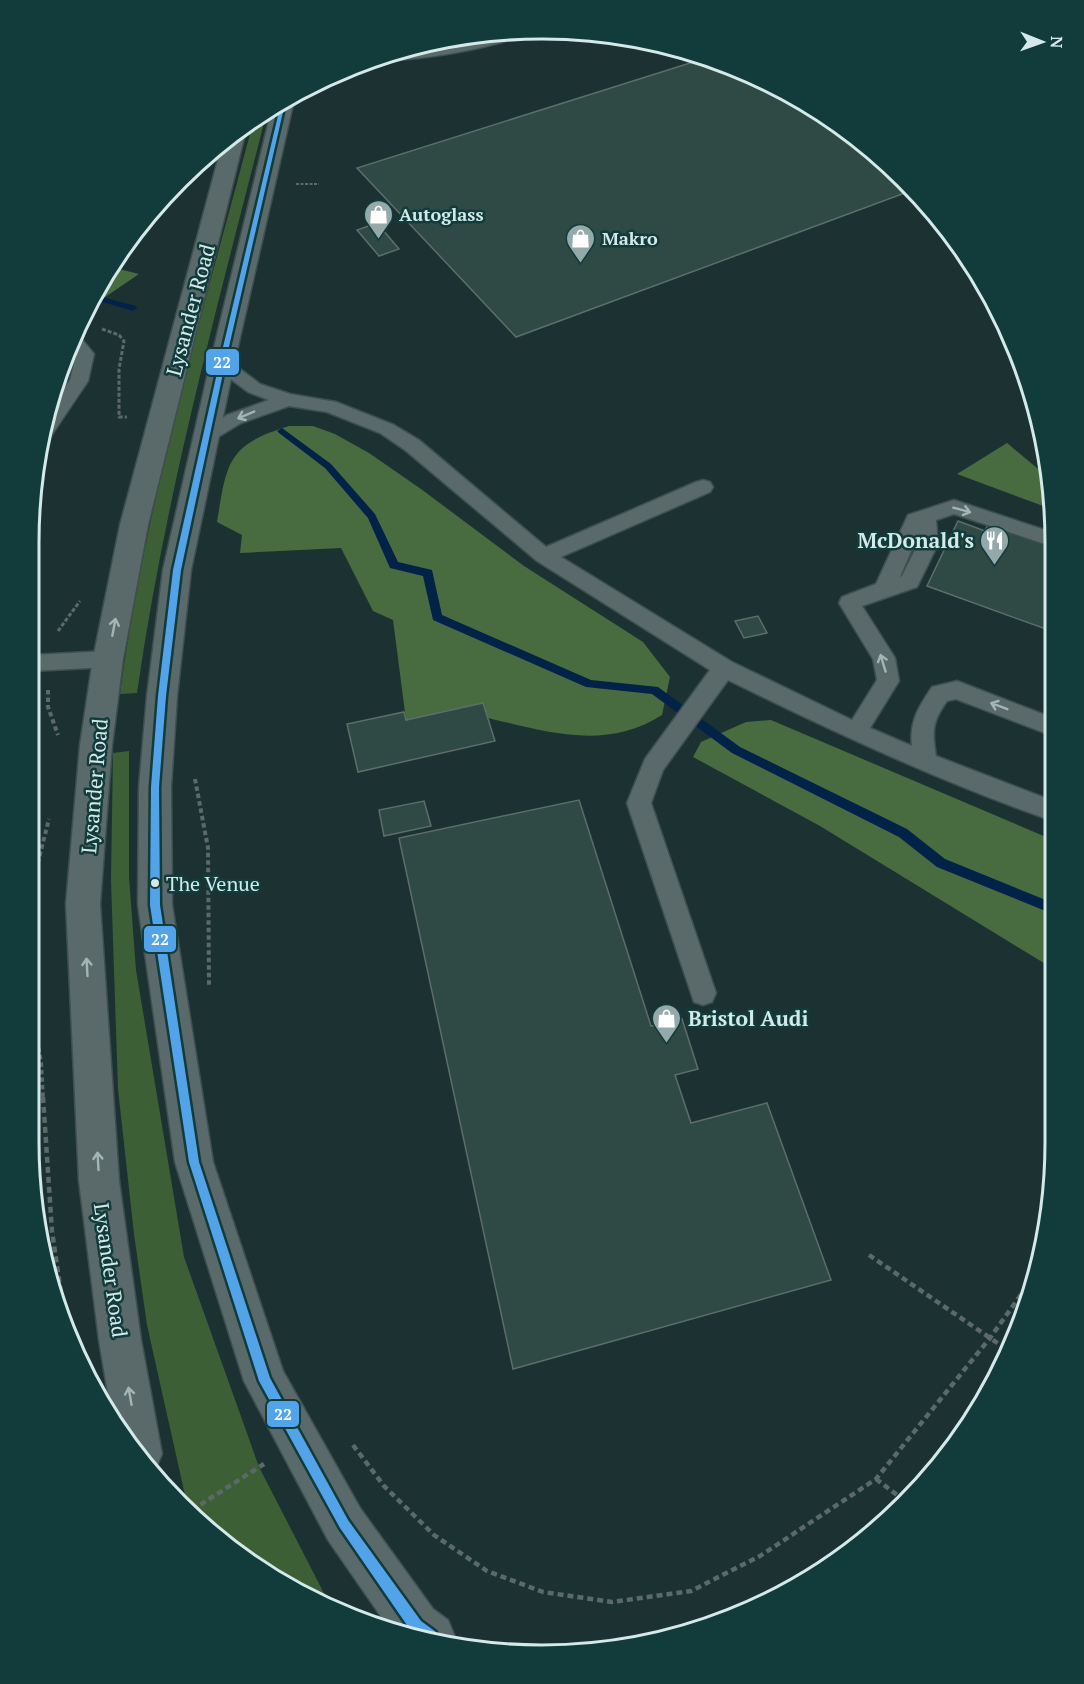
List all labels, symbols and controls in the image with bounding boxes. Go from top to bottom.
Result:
north arrow [1012,12,1072,72]
text: N [1046,36,1068,49]
shop icon: Autoglass [362,198,394,240]
place label: Autoglass [399,202,484,226]
shop icon: Makro [565,222,597,264]
place label: Makro [602,226,658,250]
street label: Lysander Road [159,241,221,379]
line badge: 22 [205,348,240,376]
text: 22 [213,351,231,373]
one-way arrow [237,410,255,421]
one-way arrow [952,505,971,517]
restaurant icon: McDonald's [979,524,1011,566]
place label: McDonald's [857,526,974,554]
one-way arrow [109,617,120,637]
one-way arrow [877,654,888,673]
one-way arrow [990,700,1009,711]
street label: Lysander Road [74,717,114,855]
place label: The Venue [166,870,260,897]
marker: The Venue [149,877,161,889]
line badge: 22 [143,925,177,953]
text: 22 [151,928,169,950]
one-way arrow [81,957,92,977]
shop icon: Bristol Audi [651,1002,683,1044]
place label: Bristol Audi [688,1004,808,1032]
one-way arrow [92,1152,103,1172]
street label: Lysander Road [88,1201,134,1339]
one-way arrow [124,1387,135,1406]
line badge: 22 [266,1400,300,1428]
text: 22 [274,1403,292,1425]

